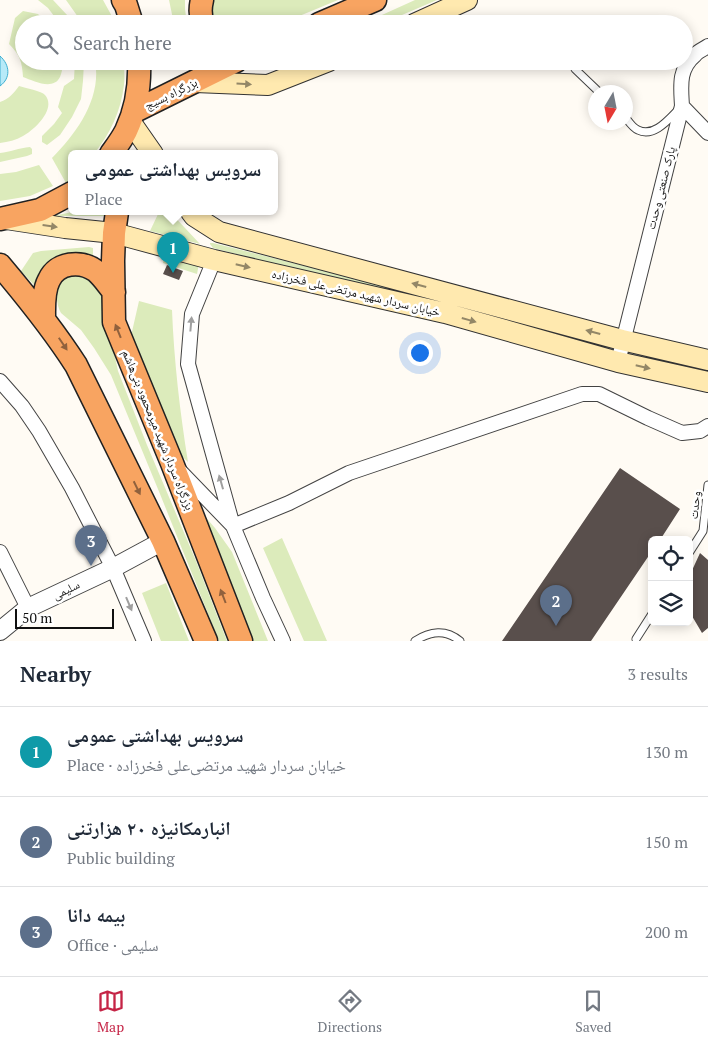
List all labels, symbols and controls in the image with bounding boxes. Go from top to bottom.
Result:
search box [15,15,693,70]
icon: search [33,29,61,57]
text: Search here [73,30,172,55]
street label: بزرگراه بسیج [142,74,200,113]
one-way arrow [236,81,252,89]
north arrow [588,85,633,130]
street label: پارک صنعتی وحدت [643,144,678,231]
popup [68,150,278,215]
text: سرویس بهداشتی عمومی [85,156,261,181]
text: Place [85,188,122,210]
one-way arrow [42,222,58,230]
pin: 1 [157,232,189,273]
one-way arrow [235,262,250,270]
street label: خیابان سردار شهید مرتضی‌علی فخرزاده [270,266,442,320]
one-way arrow [411,281,426,289]
one-way arrow [188,316,196,332]
one-way arrow [462,317,477,325]
one-way arrow [114,323,122,338]
one-way arrow [585,328,600,336]
one-way arrow [58,338,68,351]
your location [407,340,433,366]
street label: بزرگراه سردار شهید میرمحمود بنی‌هاشم [118,347,198,513]
one-way arrow [635,363,650,371]
one-way arrow [216,474,224,489]
one-way arrow [133,481,141,496]
street label: وحدت [686,490,703,520]
pin: 3 [75,525,107,566]
map controls [648,536,693,626]
button: locate [648,536,693,581]
street label: سلیمی [50,577,82,603]
button: layers [648,581,693,626]
pin: 2 [540,585,572,626]
one-way arrow [219,588,227,603]
one-way arrow [125,597,133,611]
scale bar [15,606,114,629]
text: 50 m [22,608,52,627]
text: Nearby [20,660,91,688]
text: 3 results [628,663,688,685]
text: سرویس بهداشتی عمومی [67,722,243,747]
text: 1 [31,741,41,763]
text: 130 m [645,741,688,763]
text: Place · خیابان سردار شهید مرتضی‌علی فخرزاده [67,754,346,776]
text: انبارمکانیزه ۲۰ هزارتنی [67,815,231,840]
text: 2 [31,831,41,853]
text: 150 m [645,831,688,853]
text: Public building [67,847,175,869]
text: بیمه دانا [67,902,125,927]
text: 3 [31,921,41,943]
text: 200 m [645,921,688,943]
text: Office · سلیمی [67,934,159,956]
tab: Map [97,987,125,1036]
tab: Directions [318,987,382,1036]
tab: Saved [575,987,611,1036]

